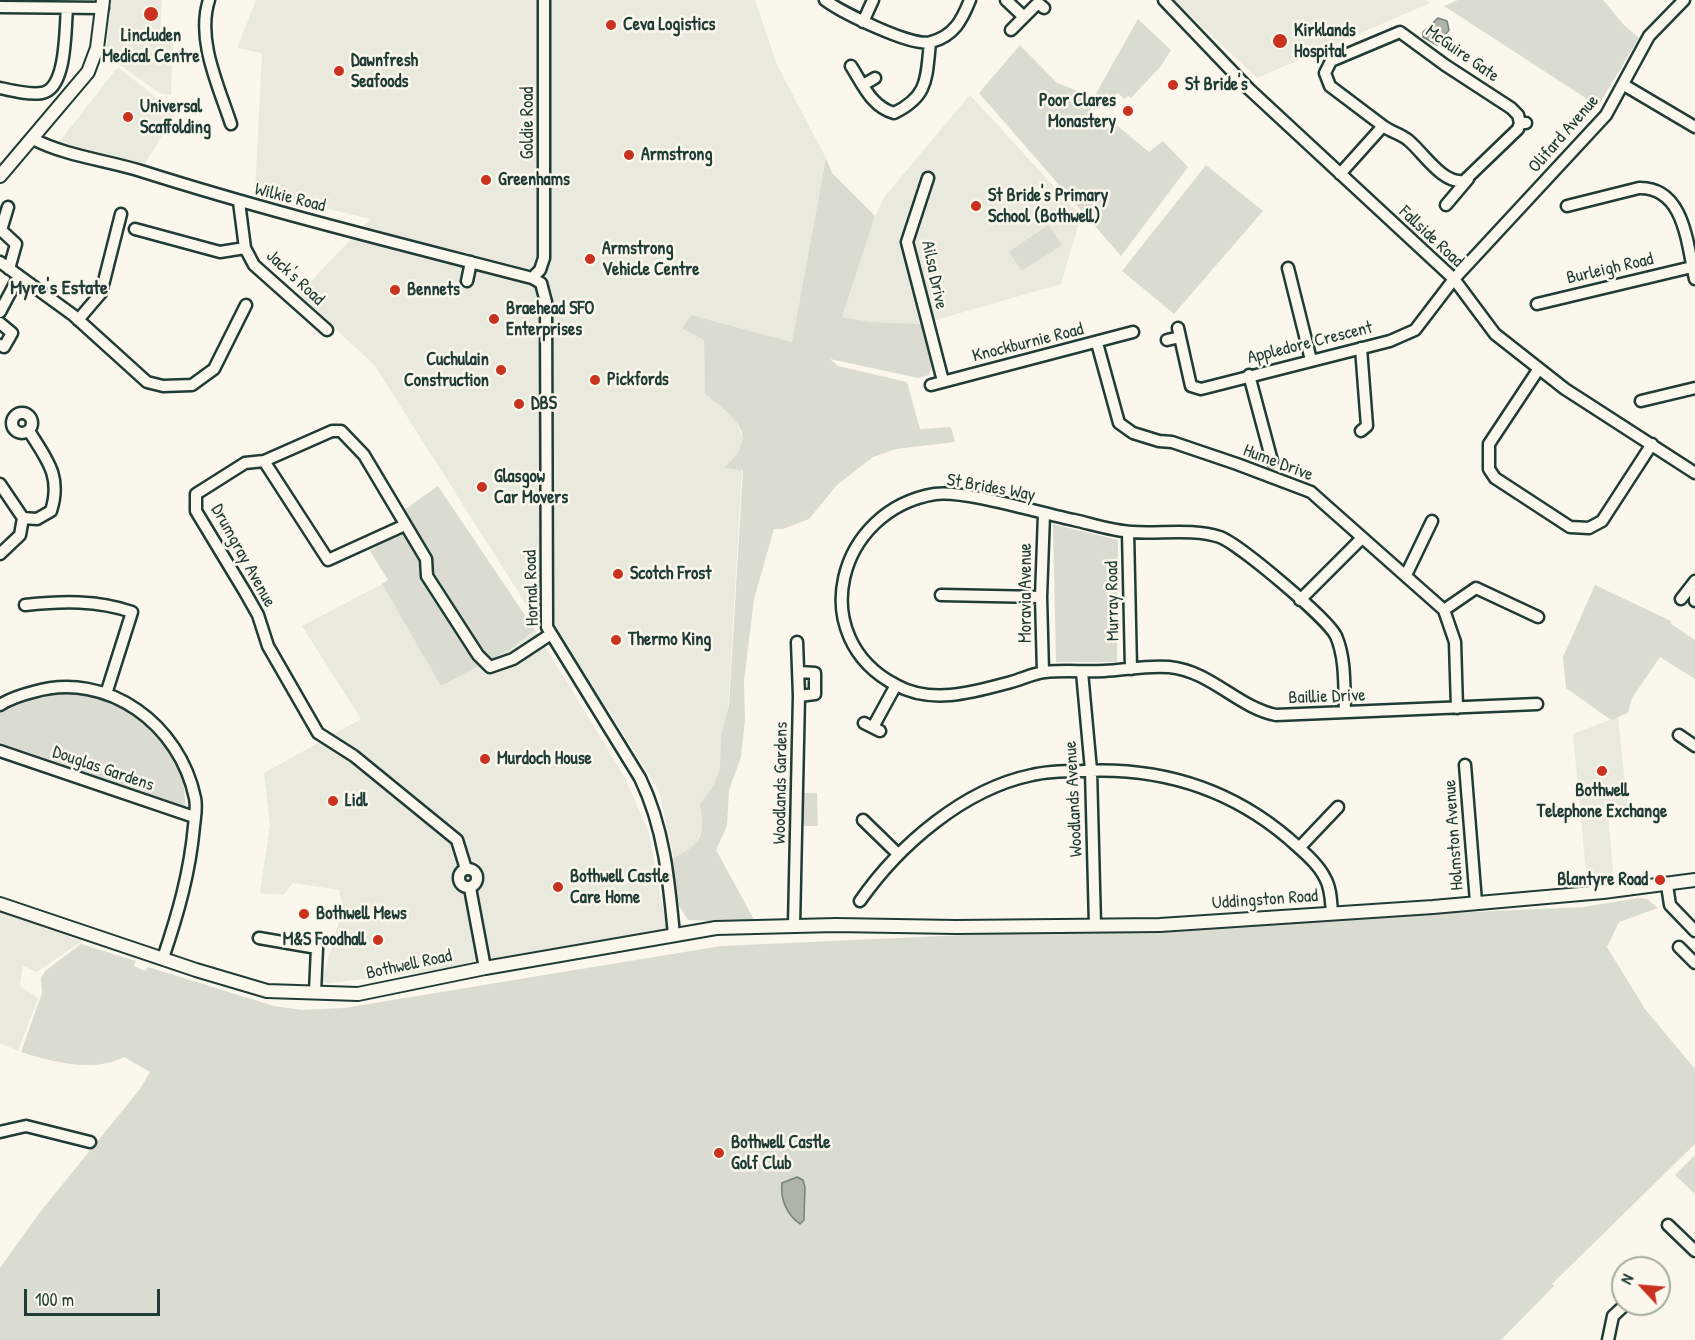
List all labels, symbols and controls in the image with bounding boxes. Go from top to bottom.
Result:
marker: Lincluden Medical Centre [142,5,160,23]
place label: Ceva Logistics [623,14,715,36]
marker: Ceva Logistics [604,18,618,32]
place label: Kirklands Hospital [1294,20,1356,63]
street label: McGuire Gate [1421,21,1503,87]
place label: Lincluden Medical Centre [102,25,200,68]
marker: Kirklands Hospital [1271,32,1289,50]
place label: Dawnfresh Seafoods [351,50,418,92]
marker: Dawnfresh Seafoods [332,64,346,78]
place label: St Bride's [1185,74,1248,96]
marker: St Bride's [1166,78,1180,92]
street label: Goldie Road [517,87,539,159]
place label: Poor Clares Monastery [1039,90,1116,132]
street label: Olifard Avenue [1524,91,1604,177]
place label: Universal Scaffolding [140,96,211,138]
marker: Poor Clares Monastery [1121,104,1135,118]
marker: Universal Scaffolding [121,110,135,124]
place label: Armstrong [641,144,712,166]
marker: Armstrong [622,148,636,162]
place label: Greenhams [498,169,570,191]
marker: Greenhams [479,173,493,187]
street label: Wilkie Road [252,179,328,217]
place label: St Bride's Primary School (Bothwell) [988,185,1108,228]
marker: St Bride's Primary School (Bothwell) [969,199,983,213]
street label: Fallside Road [1394,202,1468,272]
place label: Armstrong Vehicle Centre [602,238,699,280]
street label: Ailsa Drive [916,239,952,311]
street label: Jack's Road [261,246,329,310]
street label: Burleigh Road [1564,249,1656,289]
marker: Armstrong Vehicle Centre [583,252,597,266]
district label: Myre's Estate [10,277,108,301]
place label: Bennets [407,279,460,301]
marker: Bennets [388,283,402,297]
place label: Braehead SFO Enterprises [506,298,594,340]
marker: Braehead SFO Enterprises [487,312,501,326]
street label: Appledore Crescent [1245,317,1375,369]
street label: Knockburnie Road [970,319,1086,367]
place label: Cuchulain Construction [404,349,489,392]
marker: Cuchulain Construction [494,363,508,377]
place label: Pickfords [607,369,669,391]
marker: Pickfords [588,373,602,387]
place label: DBS [531,393,557,415]
marker: DBS [512,397,526,411]
street label: Hume Drive [1240,440,1316,486]
place label: Glasgow Car Movers [494,466,568,508]
street label: St Brides Way [945,470,1037,506]
marker: Glasgow Car Movers [475,480,489,494]
street label: Drumgray Avenue [206,501,280,611]
street label: Moravia Avenue [1015,543,1037,643]
street label: Hornal Road [520,550,544,626]
street label: Murray Road [1102,561,1124,641]
place label: Scotch Frost [630,563,711,585]
marker: Scotch Frost [611,567,625,581]
place label: Thermo King [628,629,711,651]
marker: Thermo King [609,633,623,647]
street label: Baillie Drive [1288,685,1366,709]
street label: Woodlands Gardens [769,722,793,844]
street label: Woodlands Avenue [1060,740,1088,858]
street label: Douglas Gardens [49,742,157,796]
place label: Murdoch House [497,748,592,770]
marker: Murdoch House [478,752,492,766]
marker: Bothwell Telephone Exchange [1595,764,1609,778]
street label: Holmston Avenue [1439,779,1469,891]
place label: Bothwell Telephone Exchange [1537,780,1667,822]
place label: Lidl [345,790,368,812]
marker: Lidl [326,794,340,808]
place label: Bothwell Castle Care Home [570,866,670,908]
place label: Blantyre Road [1557,869,1648,891]
marker: Blantyre Road [1653,873,1667,887]
marker: Bothwell Castle Care Home [551,880,565,894]
street label: Uddingston Road [1211,886,1319,914]
place label: Bothwell Mews [316,903,407,925]
marker: Bothwell Mews [297,907,311,921]
place label: M&S Foodhall [283,929,366,951]
marker: M&S Foodhall [371,933,385,947]
street label: Bothwell Road [364,945,454,985]
place label: Bothwell Castle Golf Club [731,1132,831,1174]
marker: Bothwell Castle Golf Club [712,1146,726,1160]
north arrow [1611,1256,1671,1316]
text: N [1615,1270,1638,1288]
scale bar [27,1277,164,1315]
text: 100 m [35,1287,74,1312]

